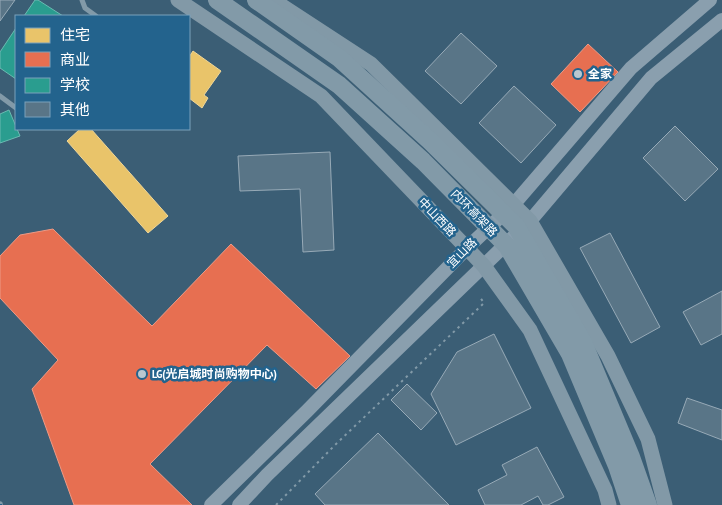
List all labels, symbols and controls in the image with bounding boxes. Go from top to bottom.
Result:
legend [15,15,190,130]
text: 住宅 [60,25,90,44]
text: 商业 [60,50,90,69]
place label: 全家 [588,66,612,81]
marker: 全家 [572,68,584,80]
text: 学校 [60,75,90,94]
text: 其他 [60,100,90,119]
street label: 内环高架路 [448,186,501,239]
street label: 中山西路 [415,194,459,239]
street label: 宜山路 [444,235,480,271]
place label: LG(光启城时尚购物中心) [152,366,277,381]
marker: LG(光启城时尚购物中心) [136,368,148,380]

